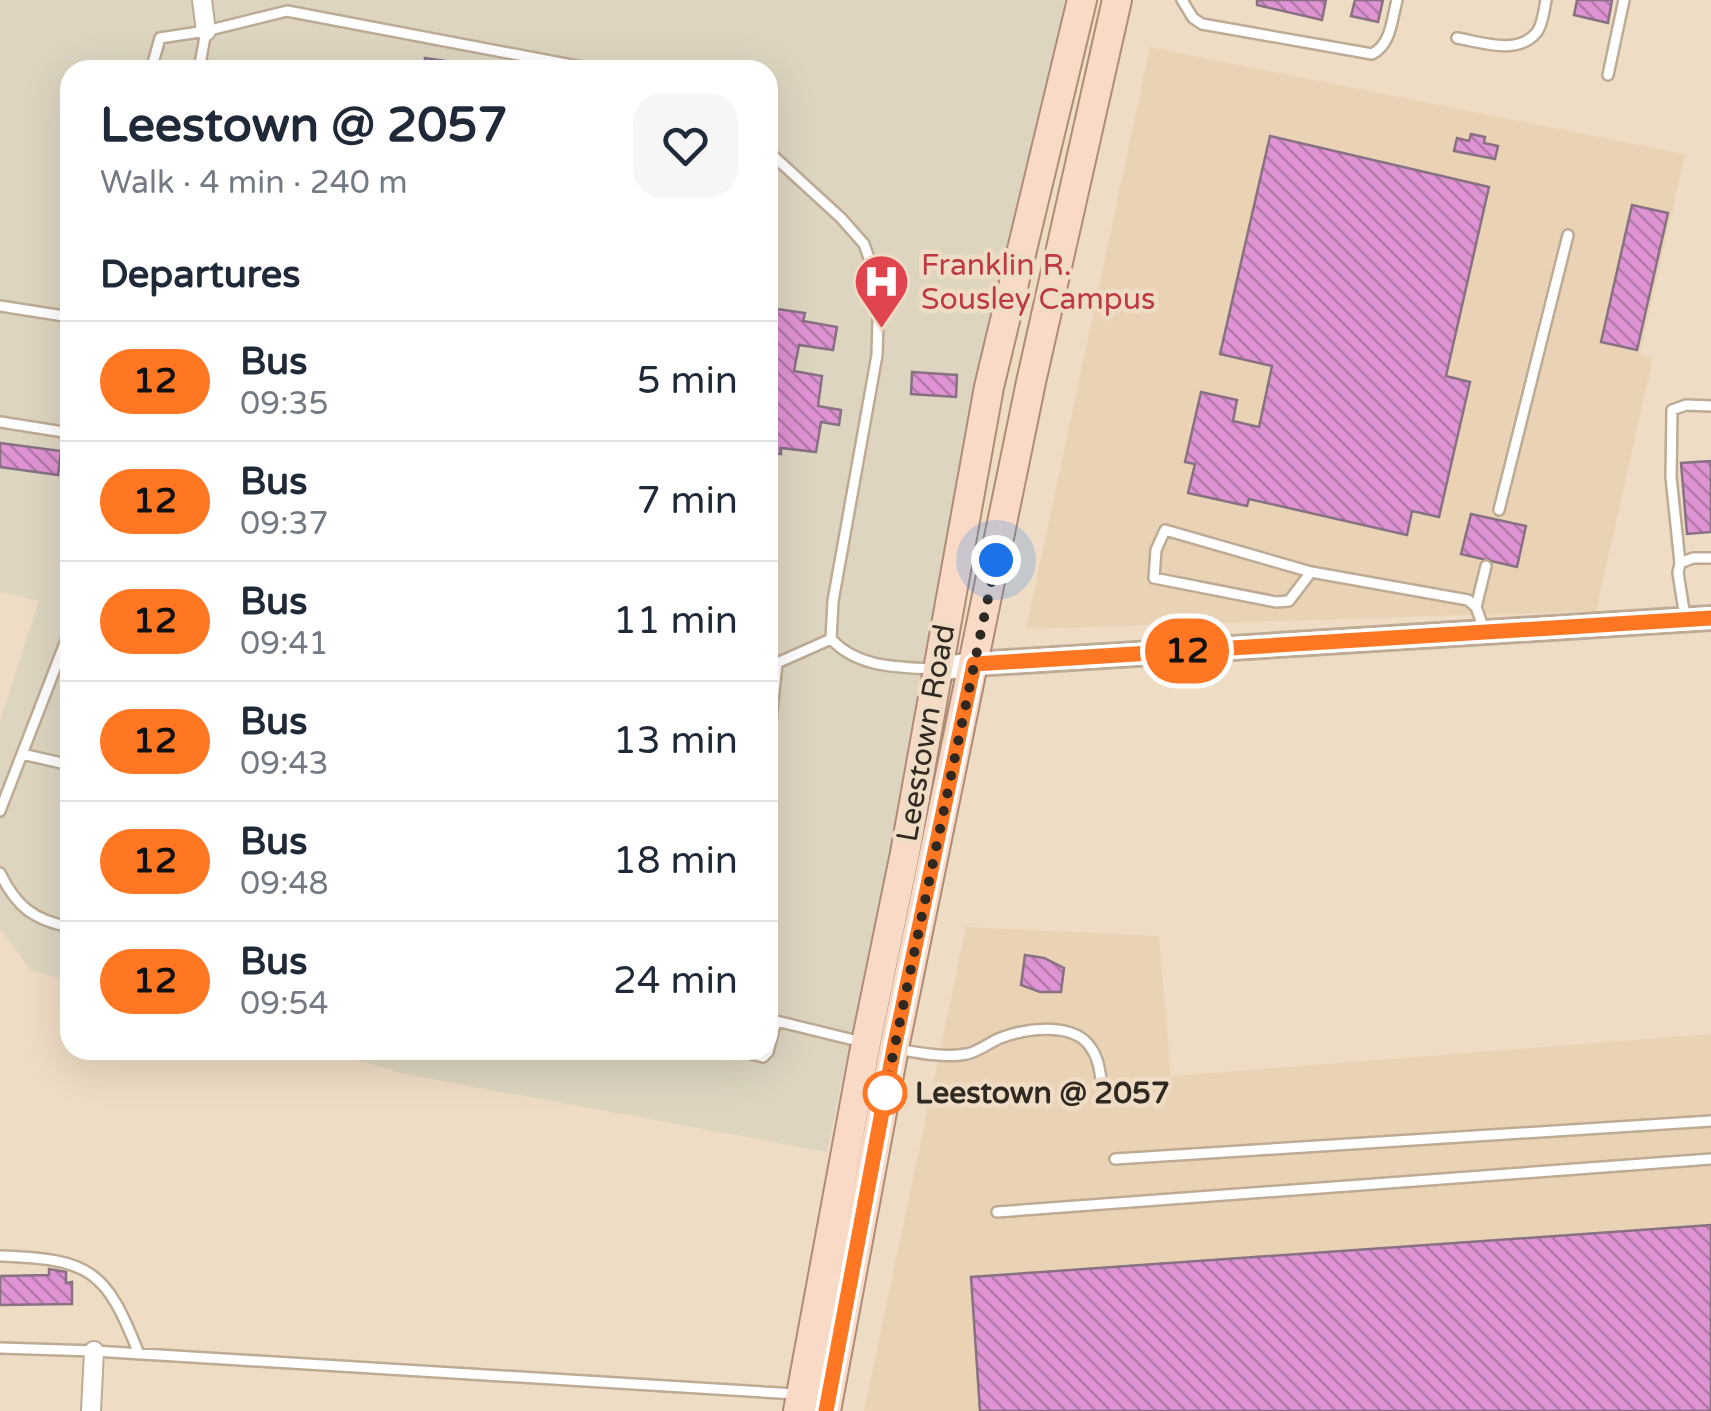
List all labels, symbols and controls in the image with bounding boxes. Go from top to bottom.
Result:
button: heart [633,93,738,198]
text: Leestown @ 2057 [100,97,508,155]
text: Walk · 4 min · 240 m [100,164,408,202]
place label: Franklin R. Sousley Campus [921,247,1155,318]
text: Departures [100,252,301,298]
hospital icon: Franklin R. Sousley Campus [852,252,912,331]
text: Bus [240,339,307,385]
text: 5 min [637,358,738,404]
text: 12 [133,360,177,402]
text: 09:35 [240,385,329,423]
text: Bus [240,459,307,505]
text: 7 min [637,478,738,524]
text: 12 [133,480,177,522]
text: 09:37 [240,505,329,543]
your location [971,535,1021,585]
text: Bus [240,579,307,625]
text: 11 min [613,598,738,644]
text: 12 [133,600,177,642]
line badge: 12 [1142,618,1232,684]
street label: Leestown Road [889,621,963,845]
text: 09:41 [240,625,329,663]
text: 12 [1165,630,1209,672]
text: Bus [240,699,307,745]
text: 13 min [613,718,738,764]
text: 12 [133,720,177,762]
text: 09:43 [240,745,329,783]
text: Bus [240,819,307,865]
text: 18 min [613,838,738,884]
text: 12 [133,840,177,882]
text: 09:48 [240,865,329,903]
text: Bus [240,939,307,985]
text: 24 min [613,958,738,1004]
text: 12 [133,960,177,1002]
text: 09:54 [240,985,329,1023]
marker: Leestown @ 2057 [864,1072,906,1114]
place label: Leestown @ 2057 [915,1075,1170,1112]

